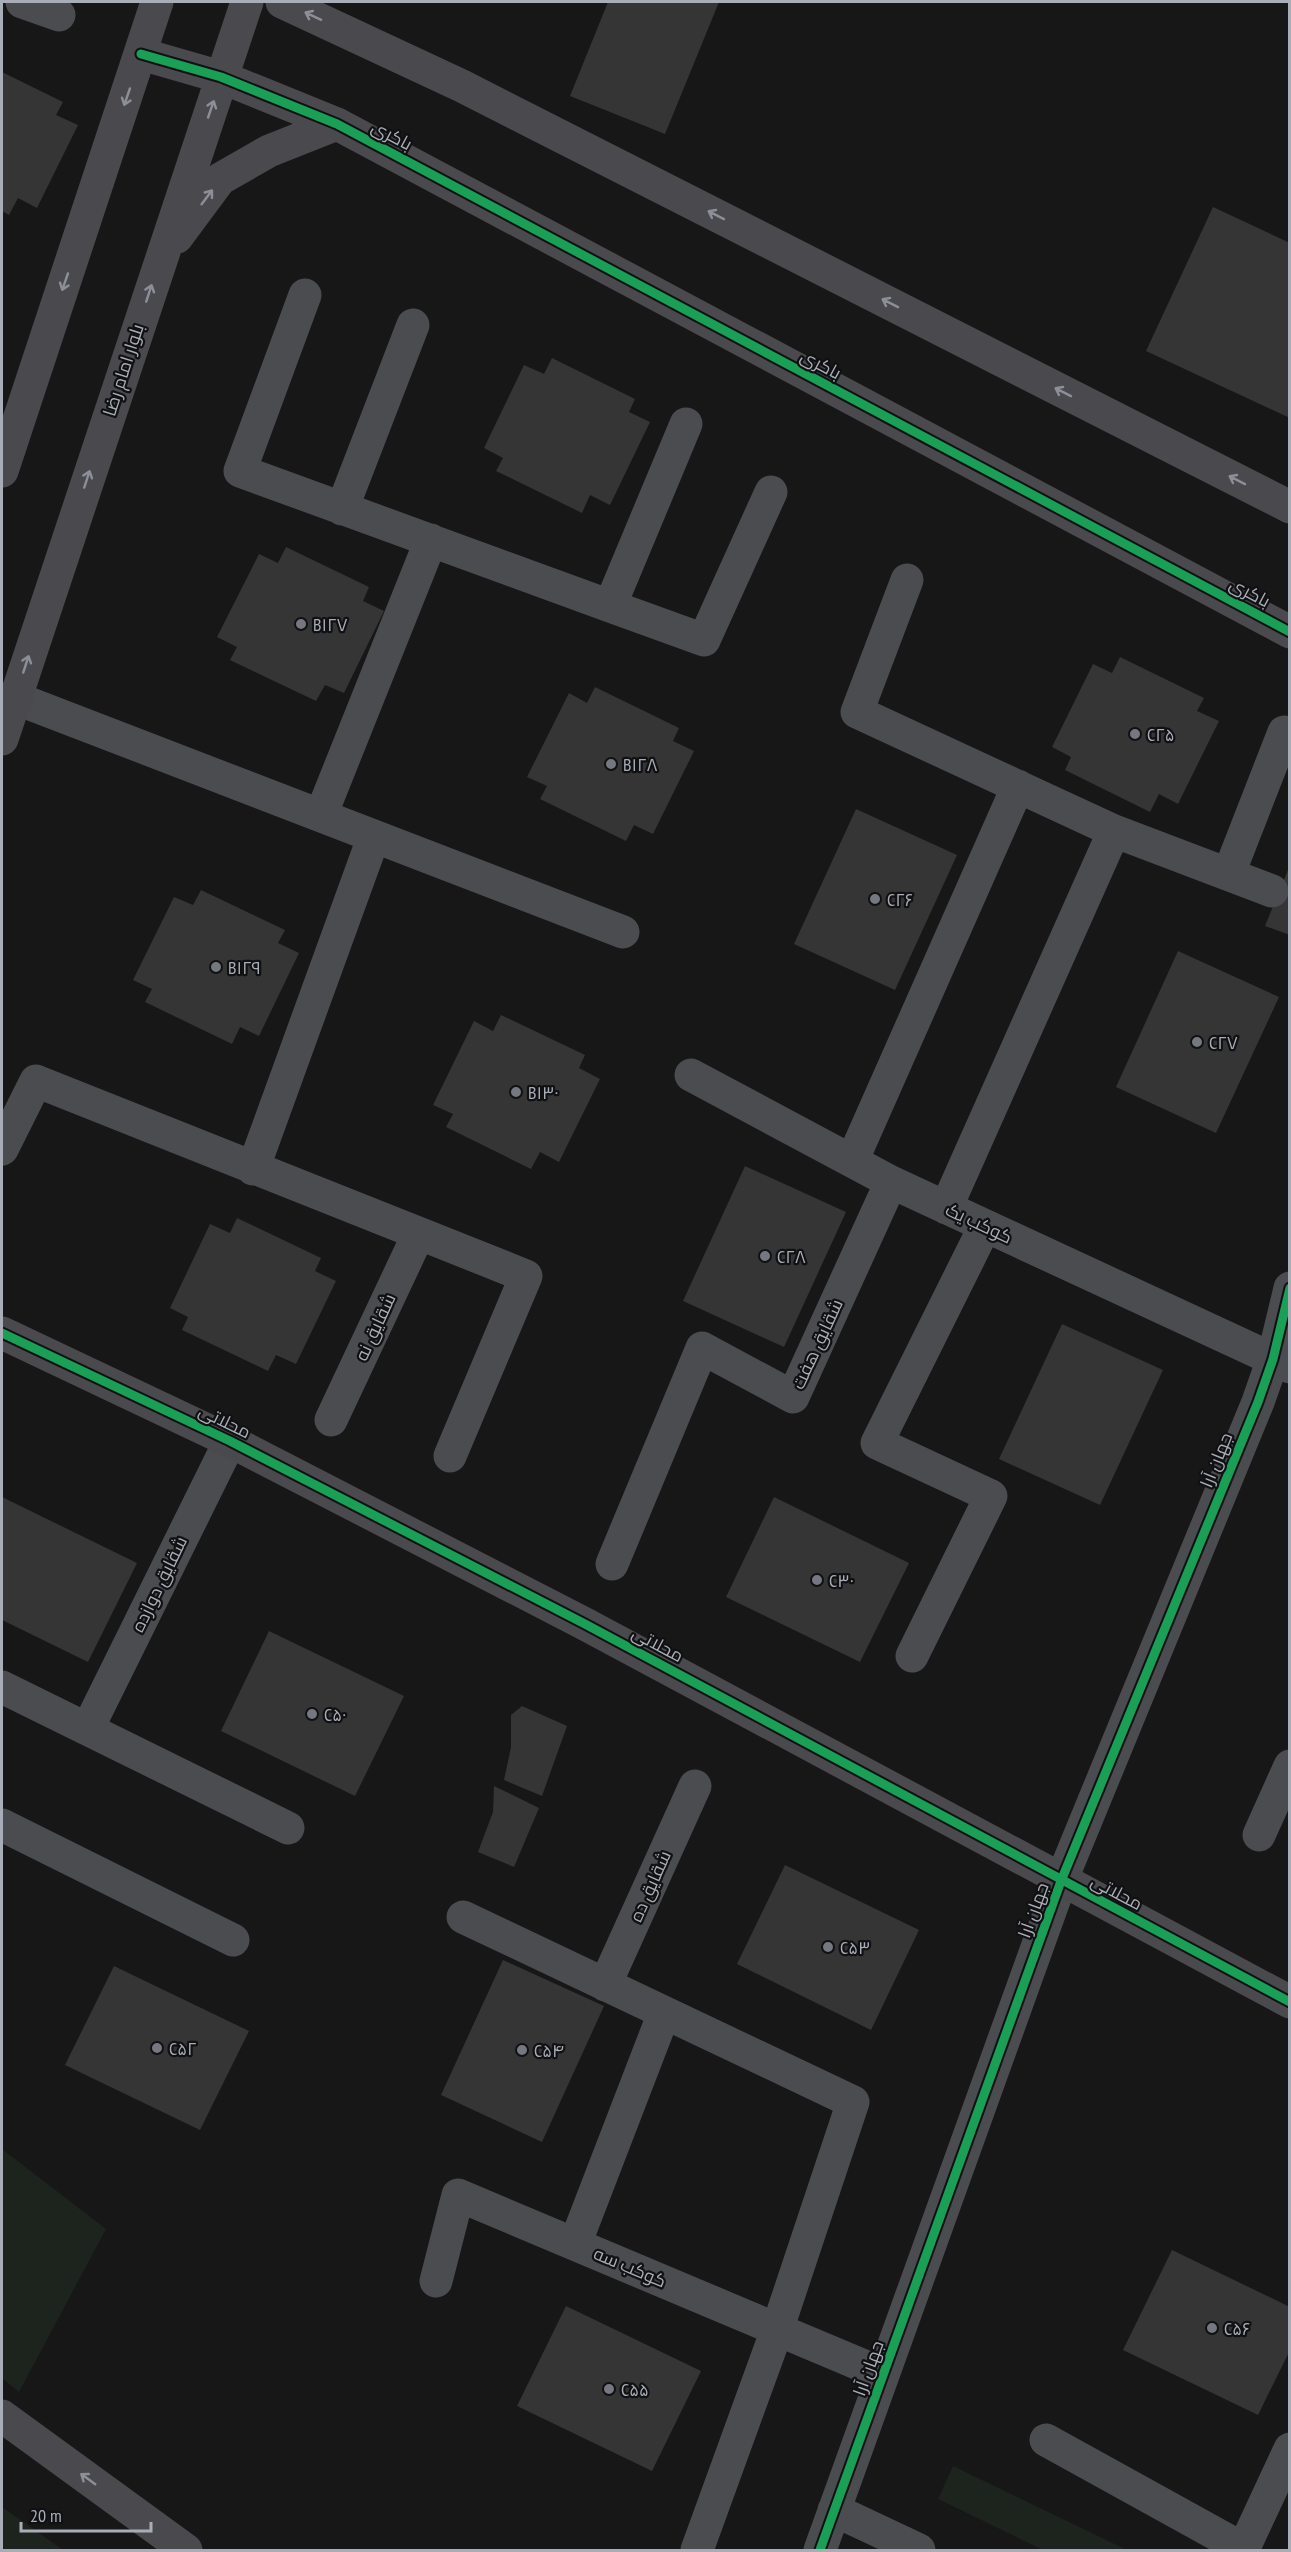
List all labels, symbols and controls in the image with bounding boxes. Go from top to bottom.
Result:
one-way arrow [304,10,322,22]
one-way arrow [120,87,131,106]
one-way arrow [206,100,217,119]
street label: باکری [368,115,416,155]
one-way arrow [201,189,213,205]
one-way arrow [707,209,725,220]
one-way arrow [59,272,70,291]
one-way arrow [144,284,155,303]
one-way arrow [881,297,899,309]
street label: بلوار امام رضا [97,321,150,419]
street label: باکری [797,344,845,384]
one-way arrow [1055,385,1073,397]
one-way arrow [83,470,94,488]
one-way arrow [1229,474,1247,485]
street label: باکری [1226,572,1274,612]
place label: B۱۲۷ [313,613,348,636]
marker: B۱۲۷ [294,617,308,631]
one-way arrow [21,655,32,674]
place label: C۲۵ [1147,723,1175,746]
marker: C۲۵ [1128,727,1142,741]
place label: B۱۲۸ [623,753,658,776]
marker: B۱۲۸ [604,757,618,771]
place label: C۲۶ [887,888,913,911]
marker: C۲۶ [868,892,882,906]
place label: B۱۲۹ [228,956,261,979]
marker: B۱۲۹ [209,960,223,974]
place label: C۲۷ [1209,1031,1238,1054]
marker: C۲۷ [1190,1035,1204,1049]
place label: B۱۳۰ [528,1081,559,1104]
marker: B۱۳۰ [509,1085,523,1099]
street label: کوکب یک [942,1198,1016,1248]
place label: C۲۸ [777,1245,806,1268]
marker: C۲۸ [758,1249,772,1263]
street label: شقایق نه [349,1290,401,1365]
street label: شقایق هفت [786,1295,849,1393]
street label: محلاتی [195,1399,255,1443]
street label: جهان آرا [1195,1429,1237,1491]
street label: شقایق دوازده [126,1532,193,1636]
place label: C۳۰ [829,1569,854,1592]
marker: C۳۰ [810,1573,824,1587]
street label: محلاتی [628,1621,688,1667]
place label: C۵۰ [324,1703,347,1726]
marker: C۵۰ [305,1707,319,1721]
street label: شقایق ده [624,1847,677,1926]
street label: محلاتی [1087,1869,1147,1915]
street label: جهان آرا [1012,1879,1054,1941]
place label: C۵۳ [840,1936,870,1959]
marker: C۵۳ [821,1940,835,1954]
place label: C۵۲ [169,2037,197,2060]
place label: C۵۴ [534,2039,564,2062]
marker: C۵۲ [150,2041,164,2055]
marker: C۵۴ [515,2043,529,2057]
street label: کوکب سه [590,2241,670,2293]
place label: C۵۶ [1224,2317,1251,2340]
marker: C۵۶ [1205,2321,1219,2335]
street label: جهان آرا [847,2337,889,2399]
place label: C۵۵ [621,2378,649,2401]
marker: C۵۵ [602,2382,616,2396]
one-way arrow [81,2473,97,2485]
scale bar [21,2495,152,2533]
text: 20 m [30,2504,62,2527]

